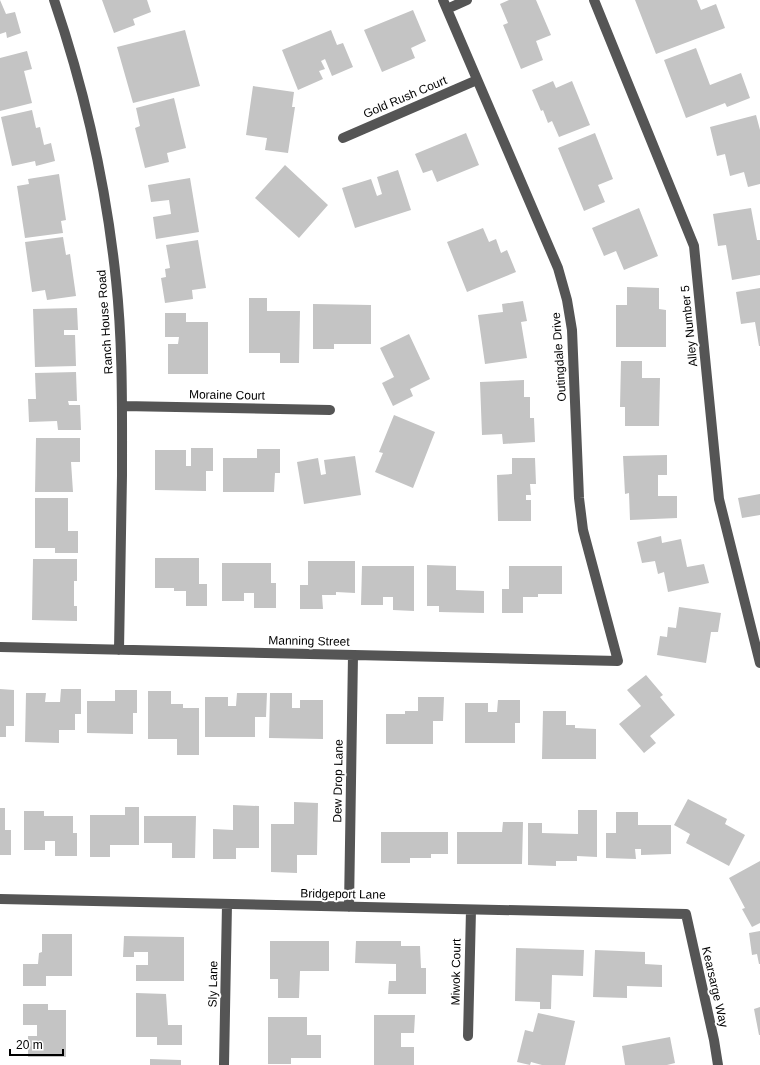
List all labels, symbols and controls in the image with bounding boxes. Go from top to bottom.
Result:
street label: Gold Rush Court [361,73,449,121]
street label: Ranch House Road [94,269,116,375]
street label: Alley Number 5 [678,284,700,368]
street label: Outingdale Drive [549,312,569,402]
street label: Moraine Court [189,387,266,403]
street label: Manning Street [268,633,350,649]
street label: Dew Drop Lane [330,739,346,823]
street label: Bridgeport Lane [300,886,386,902]
street label: Miwok Court [448,938,464,1005]
street label: Kearsarge Way [699,945,731,1029]
street label: Sly Lane [206,960,220,1007]
scale bar [10,1031,63,1057]
text: 20 m [16,1038,43,1052]

